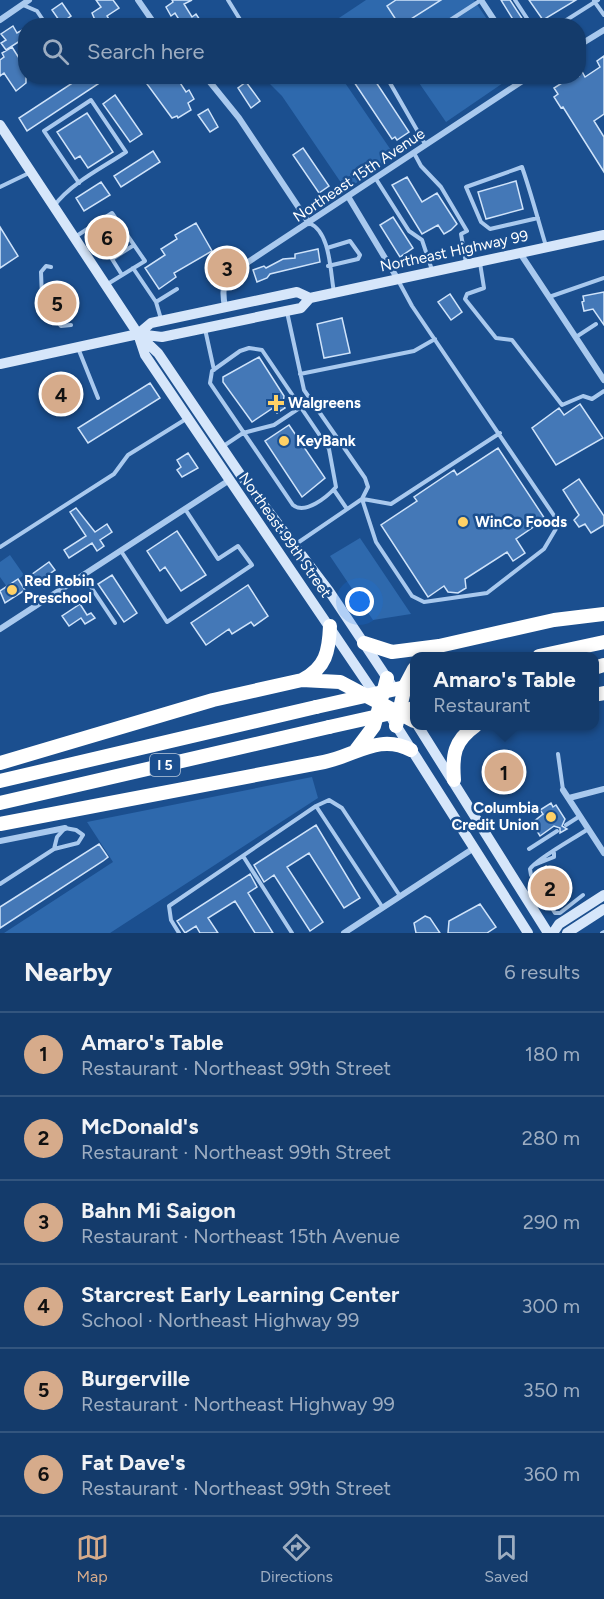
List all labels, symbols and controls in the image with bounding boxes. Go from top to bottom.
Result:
search box [18,18,586,84]
icon: search [39,35,72,68]
text: Search here [87,38,205,65]
street label: Northeast 15th Avenue [290,124,428,226]
pin: 6 [88,214,126,260]
street label: Northeast Highway 99 [378,226,530,276]
pin: 3 [208,246,246,290]
pin: 5 [38,280,76,326]
pin: 4 [42,372,80,416]
place label: Walgreens [288,394,361,412]
marker: Walgreens [269,396,283,410]
place label: KeyBank [296,432,356,450]
marker: KeyBank [277,434,291,448]
street label: Northeast 99th Street [235,469,335,601]
place label: WinCo Foods [475,513,567,531]
marker: WinCo Foods [456,515,470,529]
place label: Red Robin Preschool [24,572,94,607]
marker: Red Robin Preschool [5,583,19,597]
your location [345,587,374,616]
popup [410,652,599,730]
text: Amaro's Table [433,666,576,693]
text: Restaurant [433,693,531,717]
pin: 1 [484,750,524,794]
road number: I 5 [150,754,180,776]
place label: Columbia Credit Union [451,799,539,834]
marker: Columbia Credit Union [544,810,558,824]
pin: 2 [530,866,570,910]
text: Nearby [24,956,112,988]
text: 6 results [504,960,580,984]
text: Amaro's Table [81,1029,223,1056]
text: 1 [39,1042,48,1066]
text: 180 m [525,1042,580,1066]
text: Restaurant · Northeast 99th Street [81,1056,391,1080]
text: McDonald's [81,1113,198,1140]
text: 2 [38,1126,49,1150]
text: 280 m [522,1126,580,1150]
text: Restaurant · Northeast 99th Street [81,1140,391,1164]
text: Bahn Mi Saigon [81,1197,236,1224]
text: 3 [38,1210,49,1234]
text: 290 m [523,1210,580,1234]
text: Restaurant · Northeast 15th Avenue [81,1224,400,1248]
text: Starcrest Early Learning Center [81,1281,399,1308]
text: 4 [37,1294,50,1318]
text: 300 m [522,1294,580,1318]
text: School · Northeast Highway 99 [81,1308,359,1332]
text: Burgerville [81,1365,190,1392]
text: 5 [38,1378,49,1402]
text: 350 m [523,1378,580,1402]
text: Restaurant · Northeast Highway 99 [81,1392,395,1416]
text: Fat Dave's [81,1449,185,1476]
text: 6 [38,1462,49,1486]
text: 360 m [523,1462,580,1486]
text: Restaurant · Northeast 99th Street [81,1476,391,1500]
tab: Map [76,1531,109,1586]
tab: Directions [260,1531,333,1586]
tab: Saved [484,1531,528,1586]

